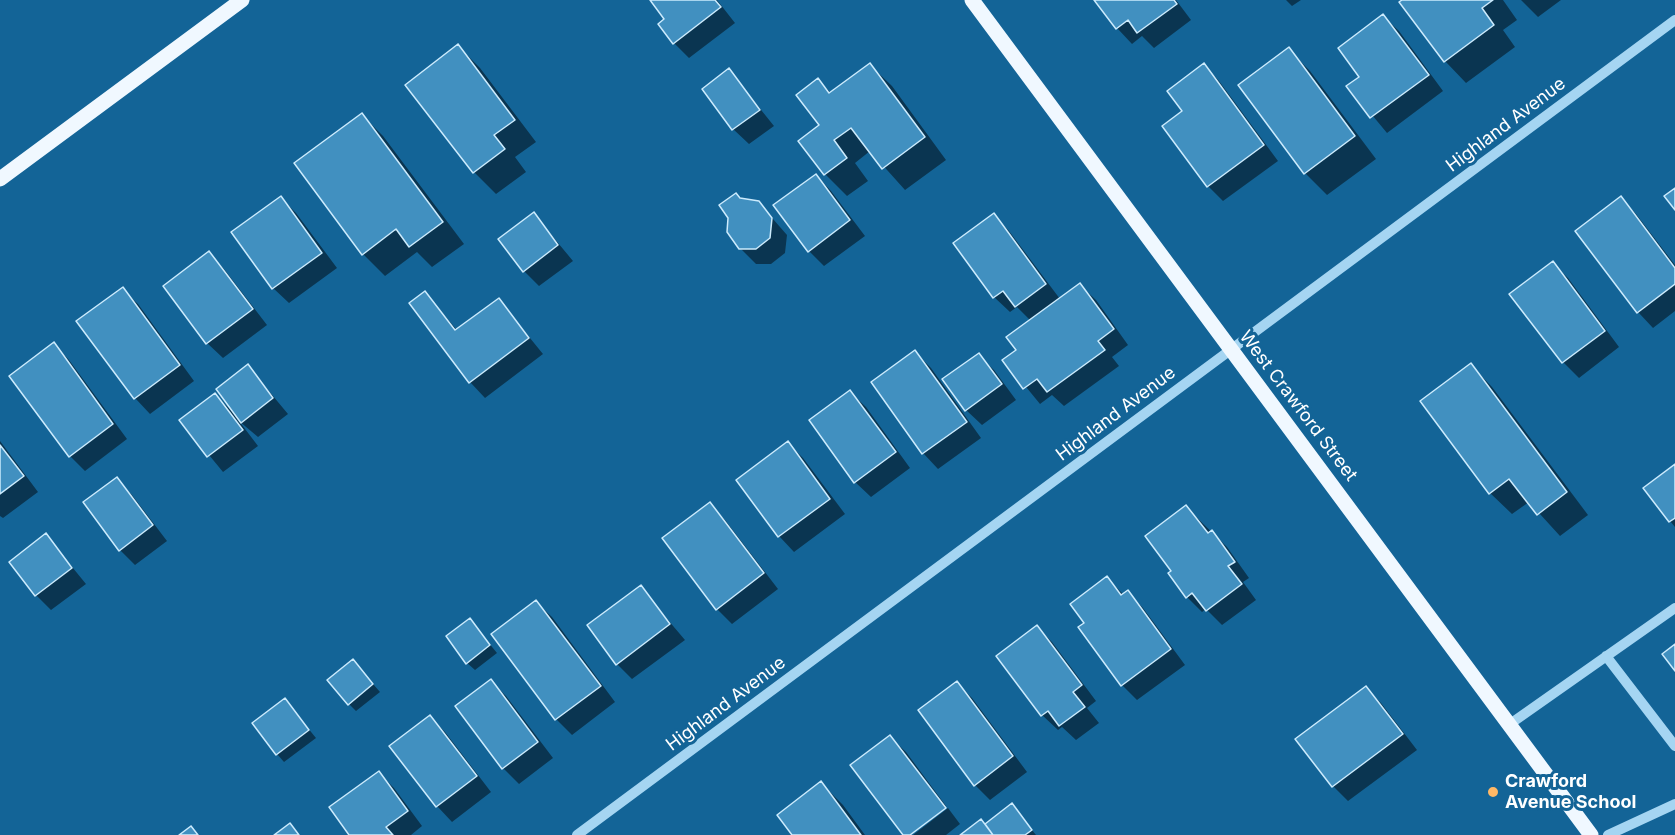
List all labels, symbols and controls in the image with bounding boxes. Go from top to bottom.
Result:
street label: Highland Avenue [1442,73,1570,177]
street label: West Crawford Street [1234,327,1362,485]
street label: Highland Avenue [1052,362,1180,466]
street label: Highland Avenue [662,652,790,756]
place label: Crawford Avenue School [1505,771,1636,814]
marker: Crawford Avenue School [1486,785,1500,799]

